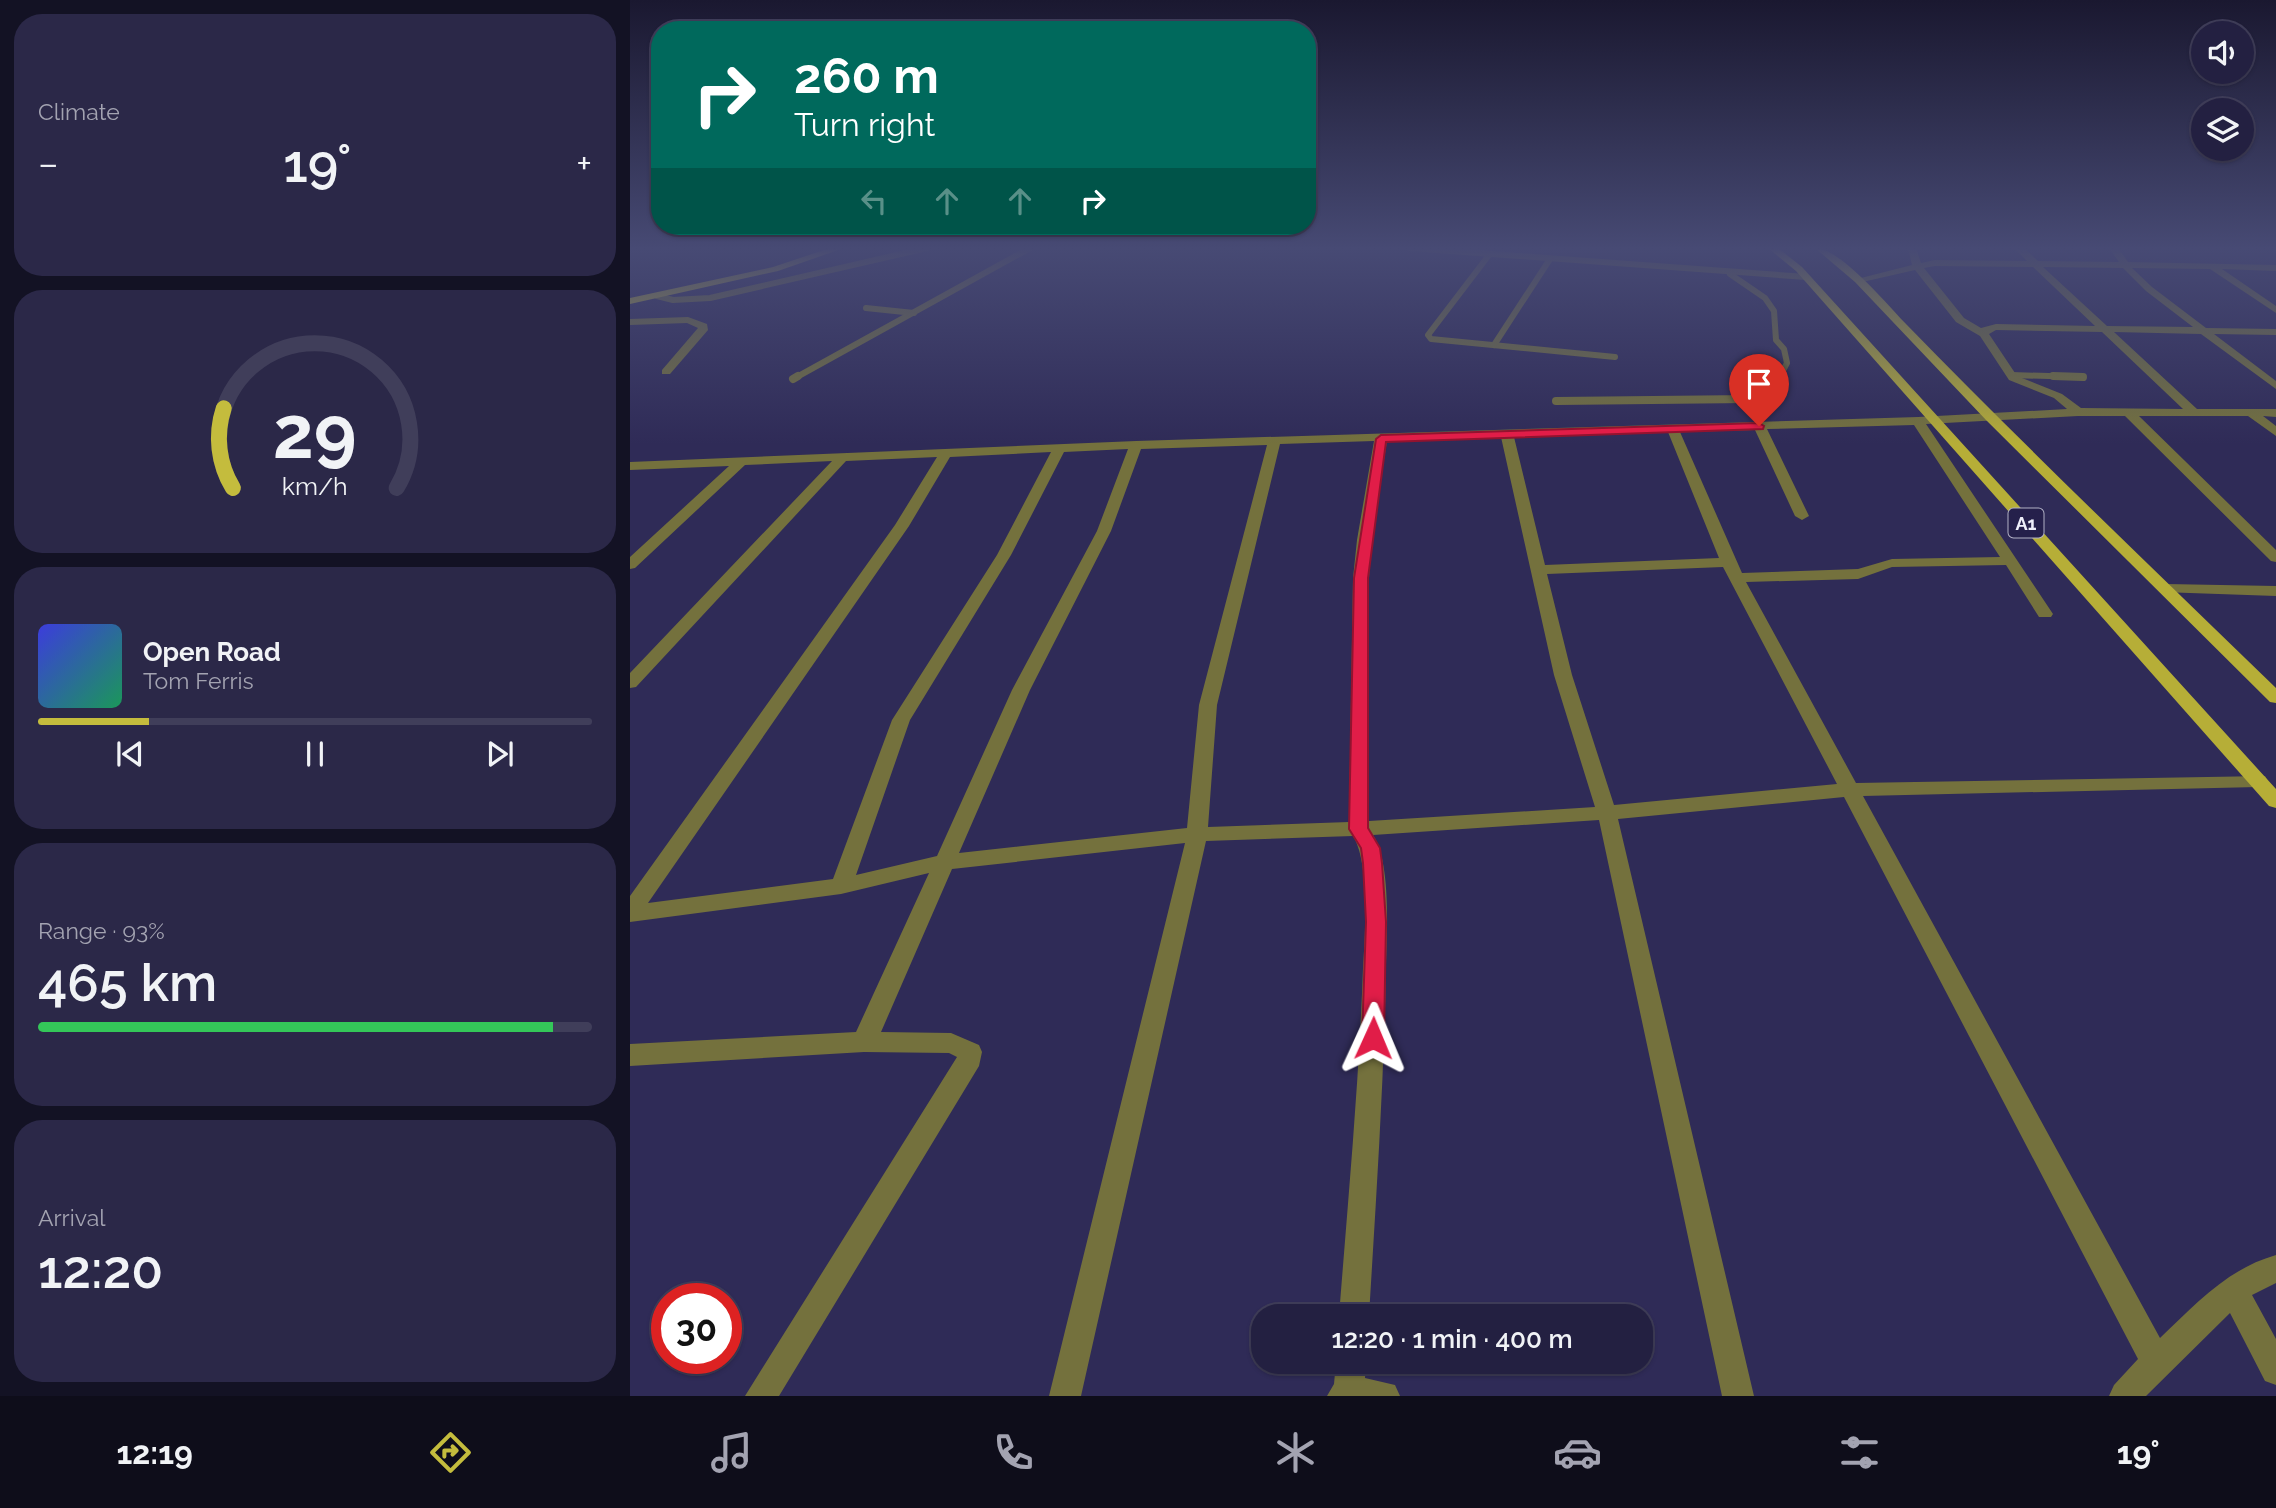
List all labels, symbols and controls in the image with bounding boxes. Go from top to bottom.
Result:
map controls [2191,21,2254,161]
button: sound [2191,21,2254,84]
text: 260 m [794,47,939,104]
icon: right [679,49,770,140]
text: Climate [38,98,120,125]
button: layers [2191,98,2254,161]
text: Turn right [794,106,935,143]
text: 19° [283,133,351,194]
text: − [38,141,58,186]
text: + [576,141,592,186]
icon: left [855,182,893,220]
icon: ahead [928,182,966,220]
icon: ahead [1001,182,1039,220]
icon: right [1074,182,1112,220]
pin [1729,354,1789,426]
icon: arrive [1740,365,1778,403]
text: 29 [273,390,357,475]
text: km/h [282,470,348,500]
road number: A1 [2008,508,2044,538]
text: Open Road [143,637,281,667]
text: Tom Ferris [143,667,254,694]
icon: previous [111,735,149,773]
icon: pause [296,735,334,773]
icon: next [481,735,519,773]
text: Range · 93% [38,917,165,944]
text: 465 km [38,952,217,1013]
position arrow [1336,1001,1410,1075]
text: Arrival [38,1204,105,1231]
text: 12:20 [38,1239,163,1300]
speed limit sign: 30 [651,1283,742,1374]
text: 12:20 · 1 min · 400 m [1331,1324,1573,1354]
icon: directions [426,1428,475,1477]
icon: music [707,1428,756,1477]
icon: phone [989,1428,1038,1477]
icon: climate [1271,1428,1320,1477]
icon: car [1553,1428,1602,1477]
icon: filters [1835,1428,1884,1477]
text: 12:19 [116,1434,193,1471]
text: 19° [2117,1434,2160,1471]

